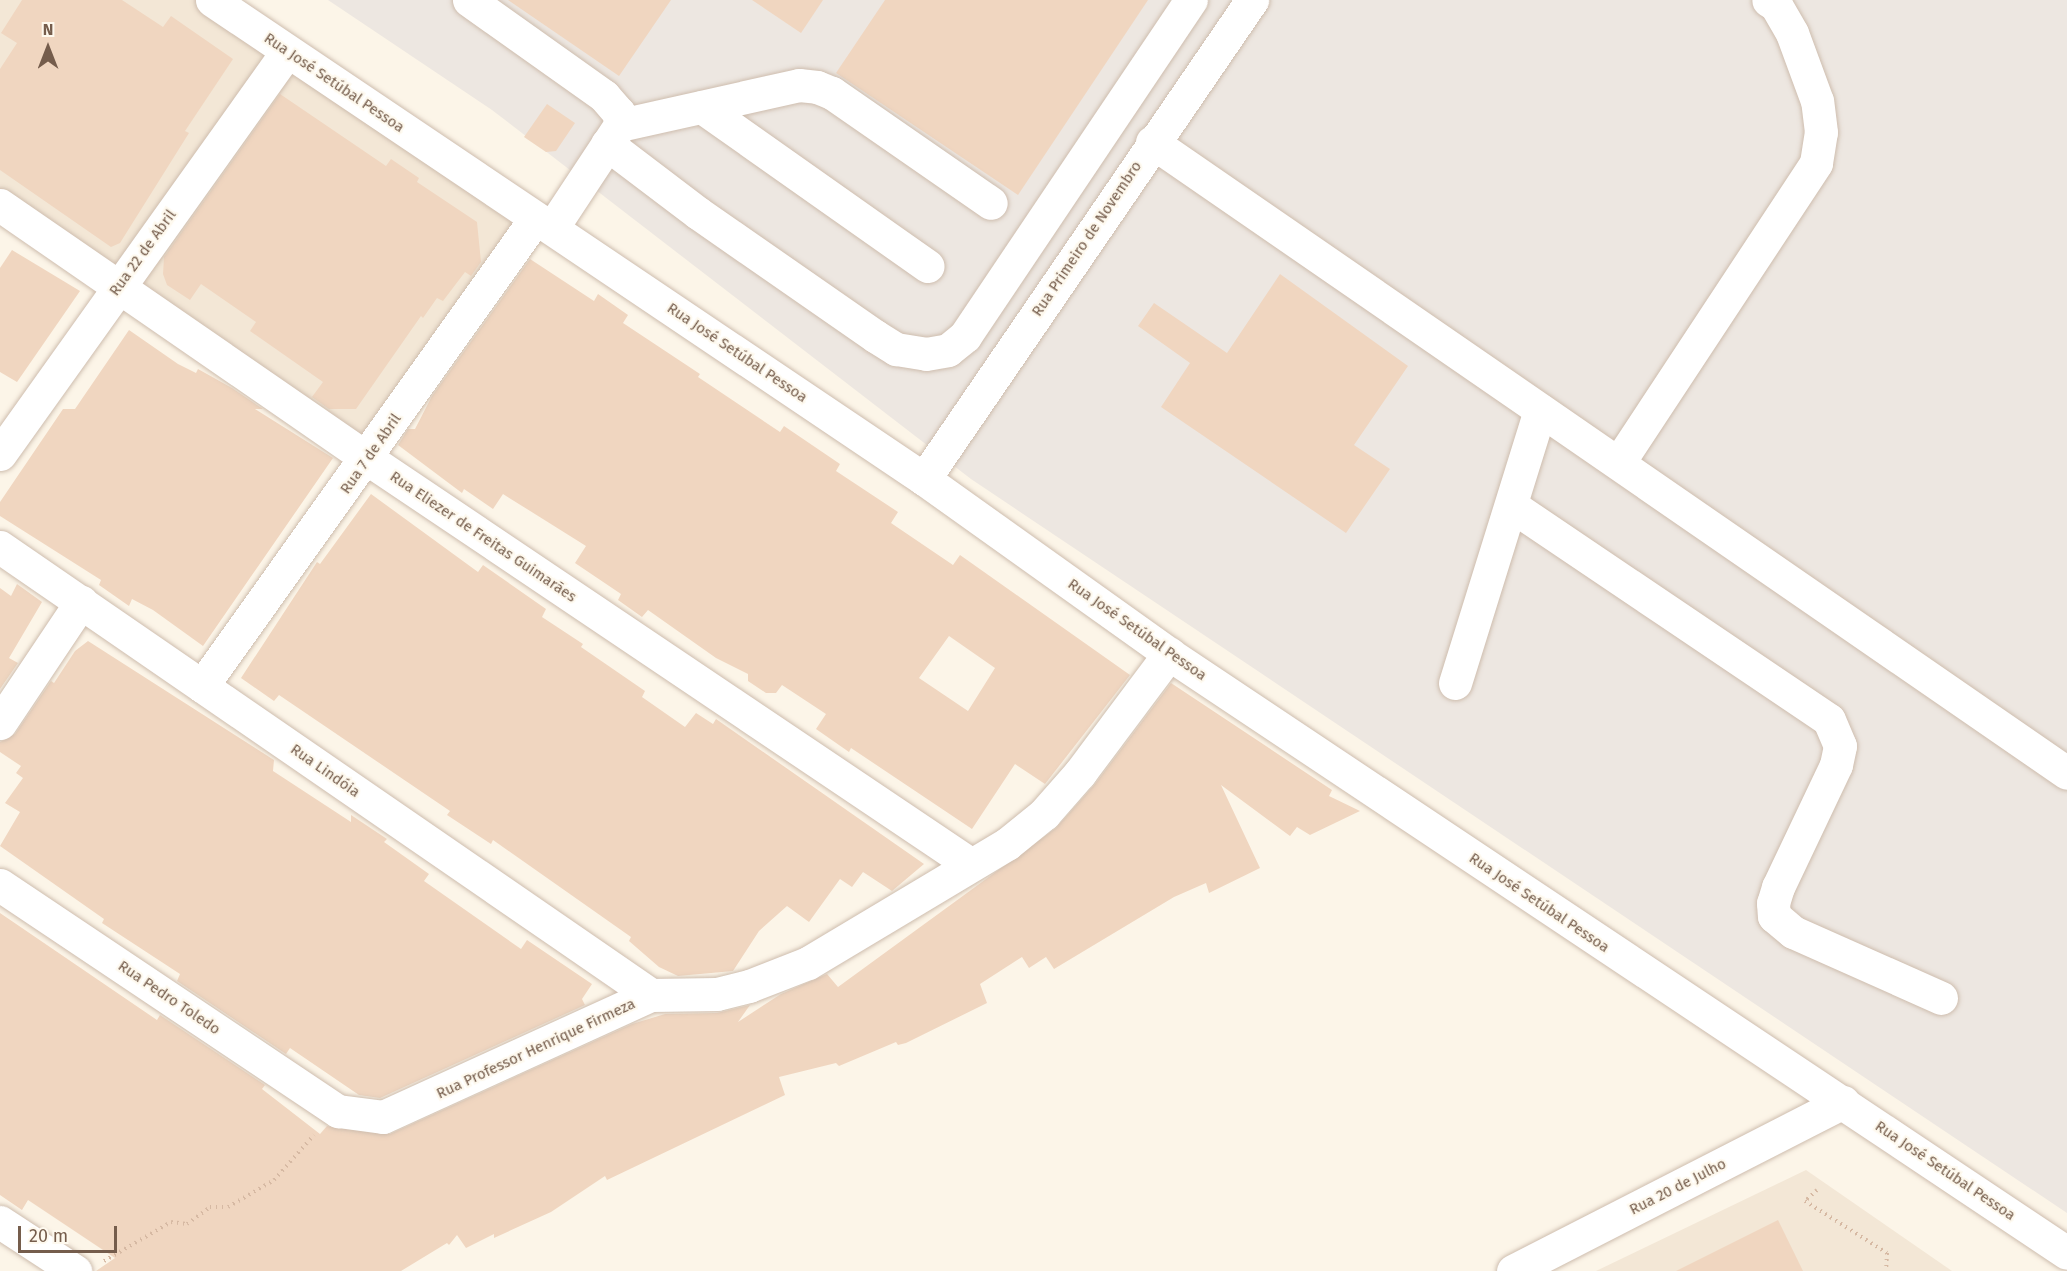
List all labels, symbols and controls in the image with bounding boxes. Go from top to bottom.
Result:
north arrow [18,18,78,78]
text: N [43,20,53,39]
street label: Rua José Setúbal Pessoa [261,29,407,137]
street label: Rua Primeiro de Novembro [1028,158,1146,320]
street label: Rua 22 de Abril [106,207,180,299]
street label: Rua José Setúbal Pessoa [664,299,810,407]
street label: Rua 7 de Abril [337,410,405,498]
street label: Rua Eliezer de Freitas Guimarães [386,468,580,606]
street label: Rua José Setúbal Pessoa [1064,575,1210,685]
street label: Rua Lindóia [287,741,363,801]
street label: Rua José Setúbal Pessoa [1466,849,1612,957]
street label: Rua Pedro Toledo [114,957,224,1039]
street label: Rua Professor Henrique Firmeza [434,995,638,1103]
street label: Rua José Setúbal Pessoa [1872,1117,2018,1225]
street label: Rua 20 de Julho [1627,1155,1729,1219]
scale bar [21,1214,120,1252]
text: 20 m [29,1225,68,1247]

